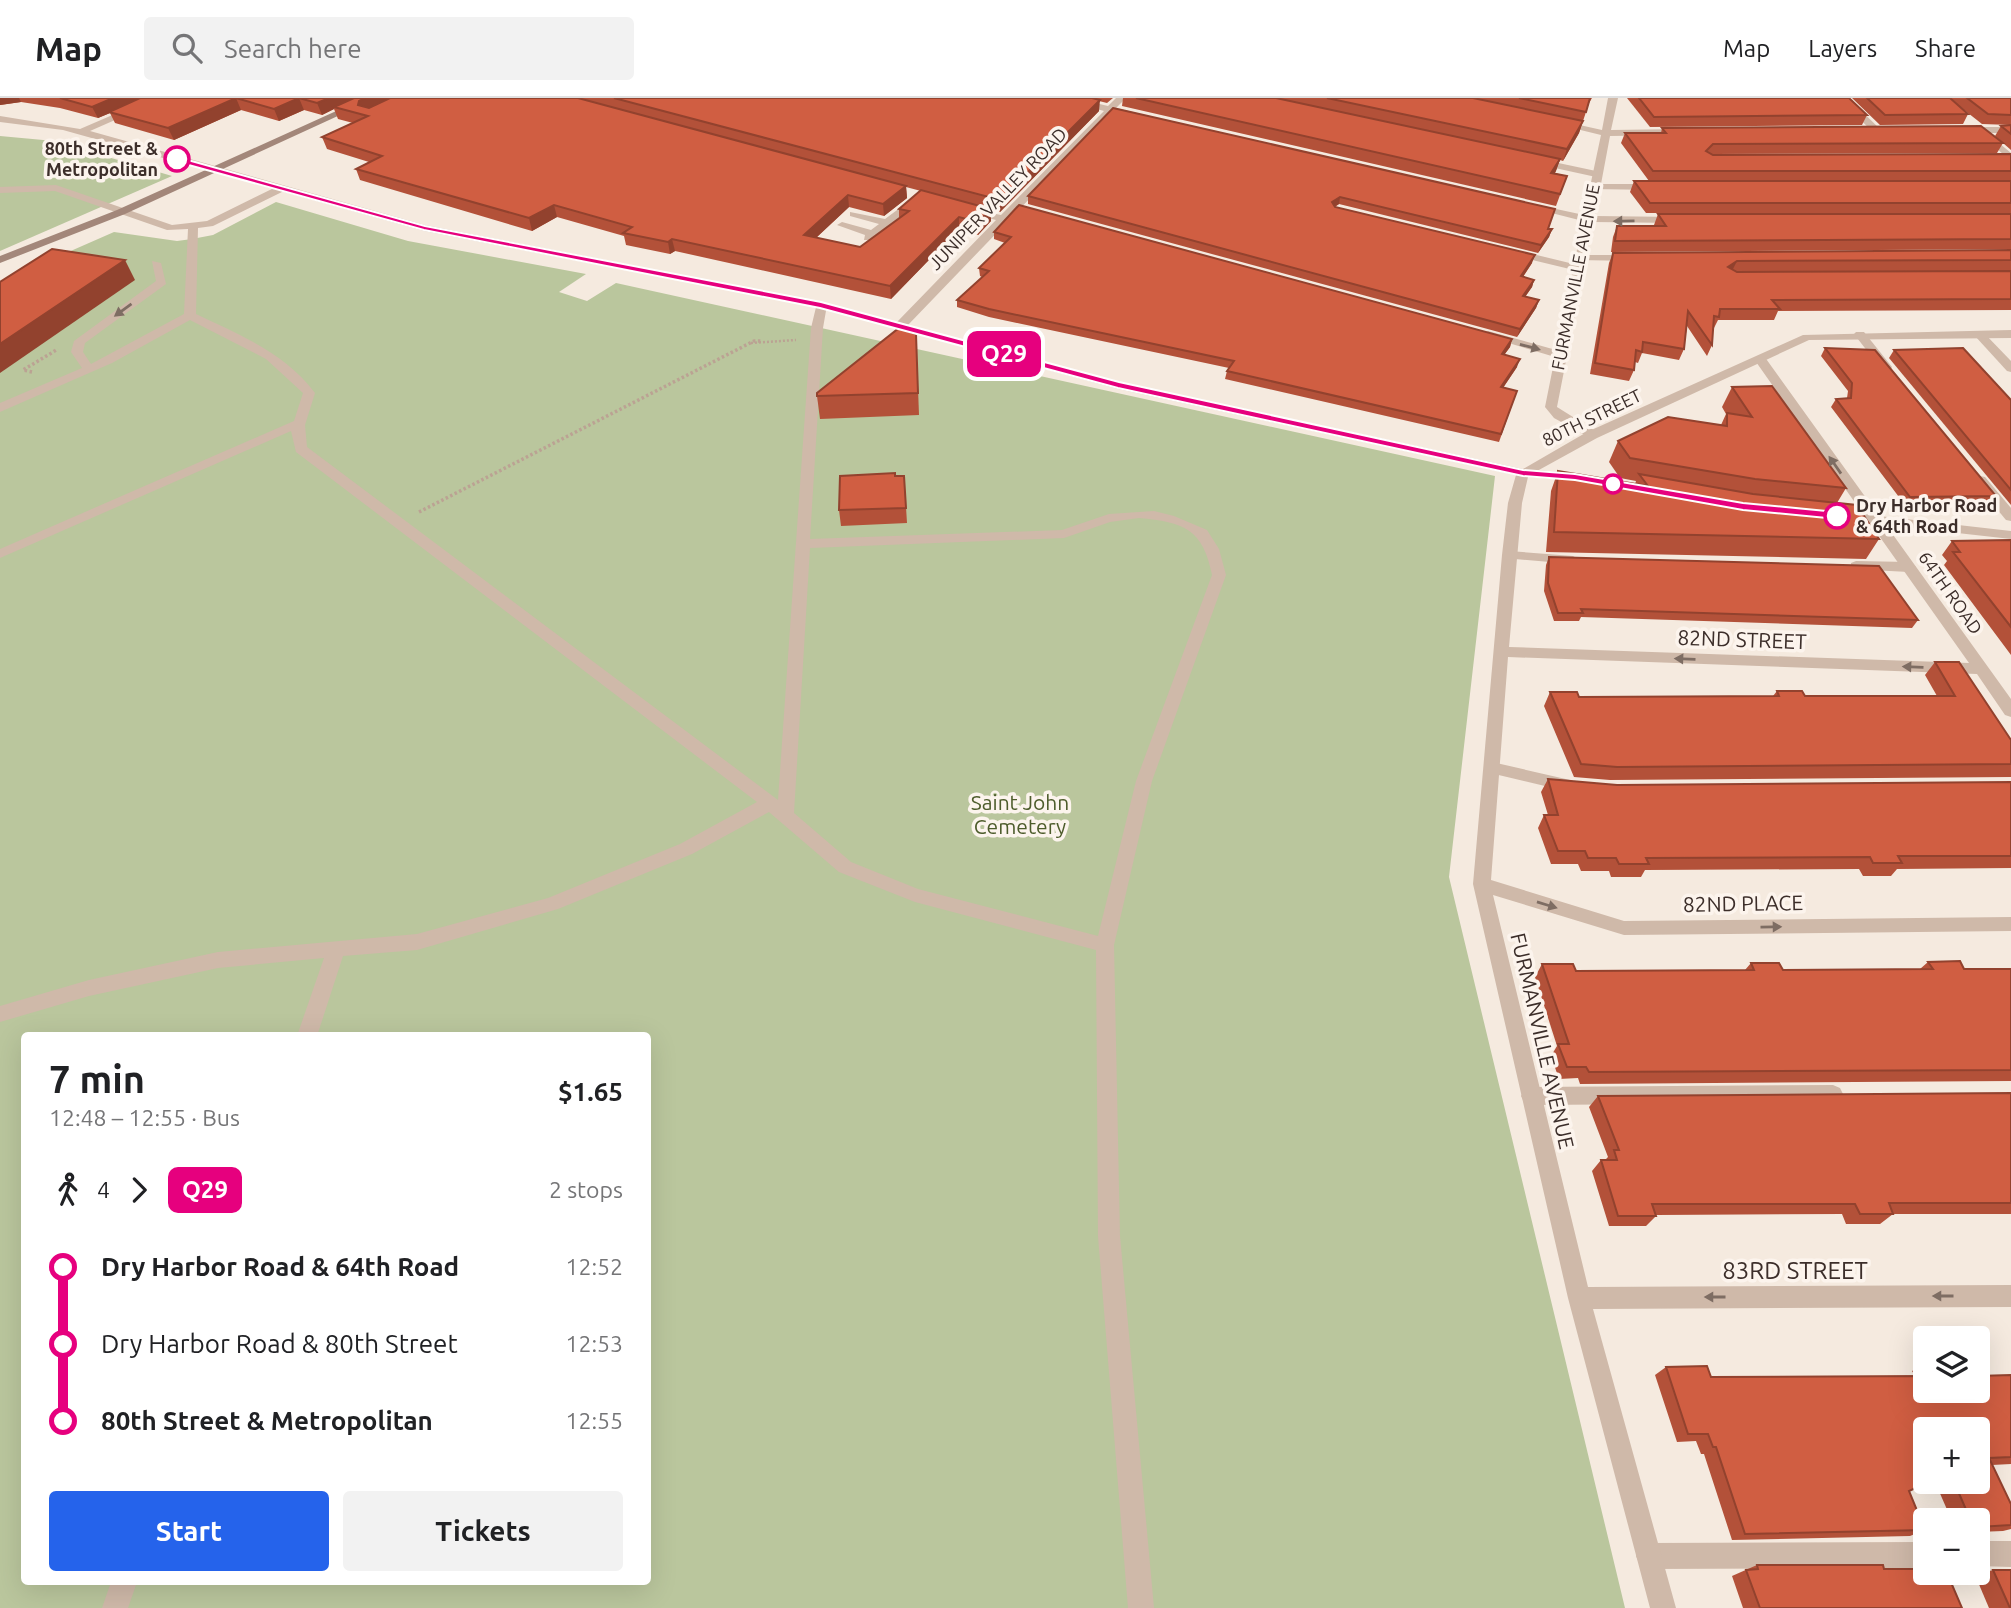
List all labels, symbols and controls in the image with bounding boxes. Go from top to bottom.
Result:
search box [144,17,634,80]
icon: search [168,29,206,67]
text: Map [35,30,102,67]
text: Search here [224,34,362,63]
text: Map [1723,35,1770,62]
text: Layers [1808,35,1877,62]
text: Share [1915,35,1976,62]
street label: JUNIPER VALLEY ROAD [924,123,1070,273]
place label: 80th Street & Metropolitan [45,138,159,179]
marker: 80th Street & Metropolitan [164,146,190,172]
street label: FURMANVILLE AVENUE [1547,182,1603,372]
one-way arrow [1613,215,1635,227]
one-way arrow [114,303,132,317]
line badge: Q29 [964,331,1044,377]
text: Q29 [981,340,1027,367]
one-way arrow [1519,342,1541,353]
street label: 80TH STREET [1539,384,1644,450]
one-way arrow [1829,456,1843,474]
unlabelled marker [1603,474,1623,494]
place label: Dry Harbor Road & 64th Road [1856,495,1997,536]
marker: Dry Harbor Road & 64th Road [1824,503,1850,529]
street label: 64TH ROAD [1915,547,1987,638]
street label: 82ND STREET [1677,625,1807,653]
one-way arrow [1674,653,1696,664]
one-way arrow [1901,661,1923,672]
park label: Saint John Cemetery [971,790,1069,838]
street label: 82ND PLACE [1683,890,1803,916]
one-way arrow [1536,900,1557,910]
one-way arrow [1760,921,1782,932]
street label: FURMANVILLE AVENUE [1506,930,1580,1151]
text: 7 min [49,1058,145,1100]
text: $1.65 [558,1077,623,1106]
text: 12:48 – 12:55 · Bus [49,1105,240,1130]
icon: walk [49,1171,87,1209]
icon: forward [120,1171,158,1209]
text: Q29 [182,1176,228,1203]
text: 4 [97,1177,110,1202]
text: 2 stops [549,1177,623,1202]
text: Dry Harbor Road & 64th Road [101,1252,459,1281]
text: 12:52 [565,1254,623,1279]
street label: 83RD STREET [1722,1257,1868,1284]
one-way arrow [1932,1290,1954,1302]
one-way arrow [1704,1291,1726,1303]
map controls [1913,1326,1990,1585]
button: layers [1913,1326,1990,1403]
text: Dry Harbor Road & 80th Street [101,1329,458,1358]
text: 12:53 [565,1331,623,1356]
text: 80th Street & Metropolitan [101,1406,433,1435]
text: 12:55 [565,1408,623,1433]
button: + [1913,1417,1990,1494]
button: Start [49,1491,329,1571]
button: Tickets [343,1491,623,1571]
button: − [1913,1508,1990,1585]

